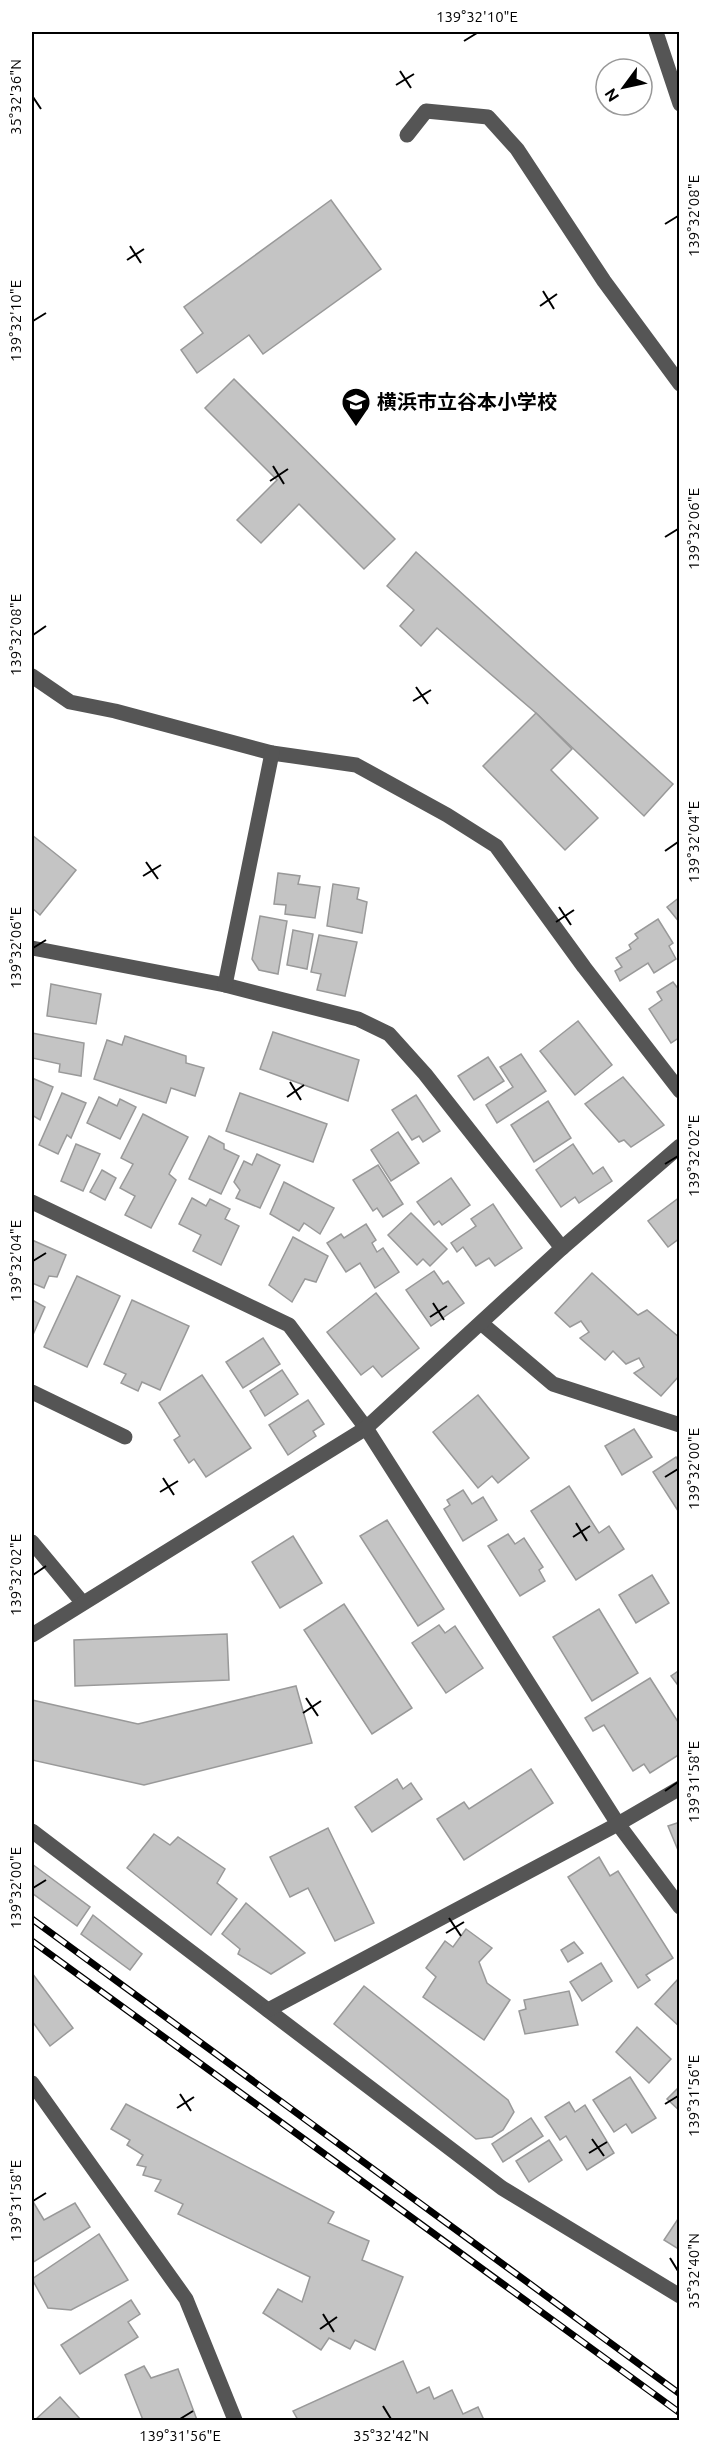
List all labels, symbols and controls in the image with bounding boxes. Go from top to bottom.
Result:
text: 139°32'10"E [436,8,518,25]
north arrow [594,57,654,117]
text: 35°32'36"N [7,59,24,135]
text: N [601,85,622,105]
text: 139°32'08"E [685,175,702,257]
text: 139°32'10"E [7,280,24,362]
school or university icon: 横浜市立谷本小学校 [340,386,372,428]
place label: 横浜市立谷本小学校 [377,390,557,413]
text: 139°32'06"E [685,488,702,570]
text: 139°32'08"E [7,594,24,676]
text: 139°32'04"E [685,801,702,883]
text: 139°32'06"E [7,907,24,989]
text: 139°32'02"E [685,1115,702,1197]
text: 139°32'04"E [7,1220,24,1302]
text: 139°32'00"E [685,1428,702,1510]
text: 139°32'02"E [7,1534,24,1616]
text: 139°31'58"E [685,1741,702,1823]
text: 139°32'00"E [7,1847,24,1929]
text: 139°31'56"E [685,2055,702,2137]
text: 139°31'58"E [7,2160,24,2242]
text: 35°32'40"N [685,2233,702,2309]
text: 139°31'56"E [139,2427,221,2444]
text: 35°32'42"N [353,2427,429,2444]

